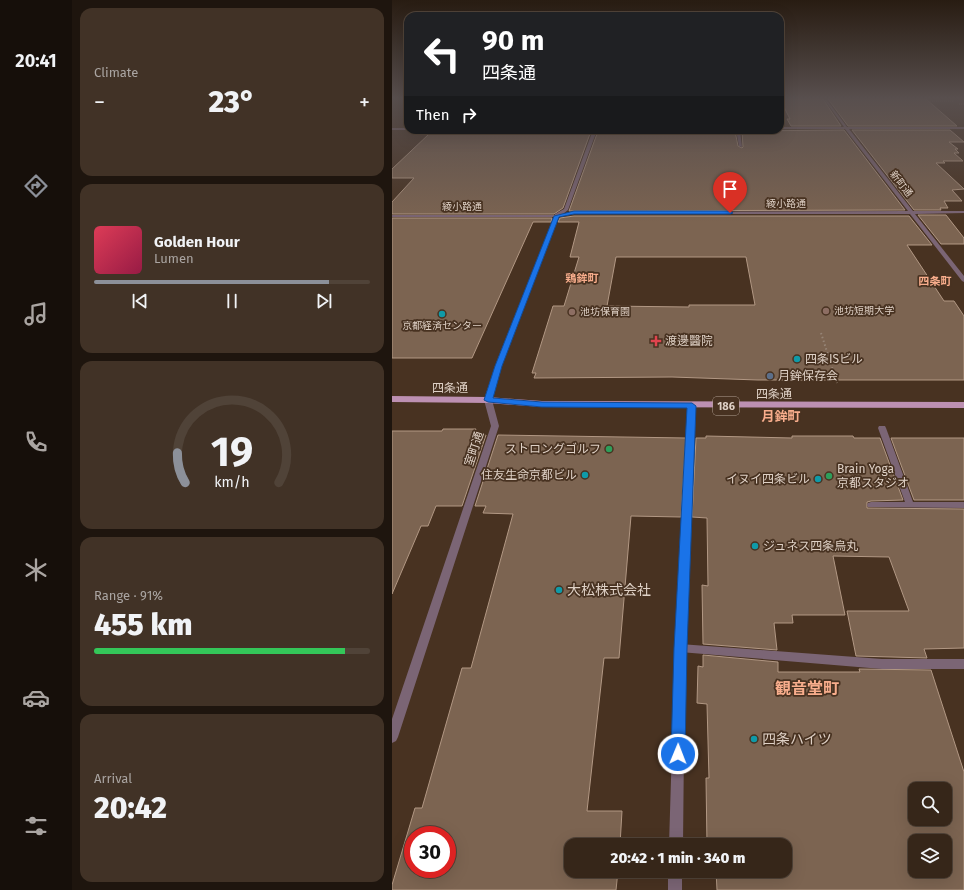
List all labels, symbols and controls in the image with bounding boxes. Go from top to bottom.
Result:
text: 90 m [482,24,544,57]
icon: left [416,28,468,80]
text: 20:41 [15,50,57,72]
text: 四条通 [482,62,536,84]
text: Climate [94,65,138,80]
text: 23° [209,84,255,120]
text: − [94,89,105,116]
text: + [359,89,370,116]
icon: right [458,104,480,126]
text: Then [416,106,450,124]
street label: 新町通 [887,168,915,200]
icon: directions [22,172,50,200]
pin [713,172,747,213]
icon: arrive [719,178,741,200]
street label: 綾小路通 [766,198,806,210]
street label: 綾小路通 [442,201,482,213]
text: Golden Hour [154,233,240,251]
text: Lumen [154,251,194,266]
district label: 鶏鉾町 [566,272,599,285]
district label: 四条町 [919,275,952,288]
icon: previous [129,290,151,312]
icon: pause [221,290,243,312]
icon: next [313,290,335,312]
icon: music [22,300,50,328]
place label: 池坊短期大学 [834,305,894,317]
place label: 池坊保育園 [580,306,630,318]
marker: 池坊短期大学 [821,306,831,316]
marker: 池坊保育園 [567,307,577,317]
marker: 京都経済センター [437,309,447,319]
place label: 京都経済センター [402,320,482,332]
place label: 渡邊醫院 [665,334,713,348]
marker: 渡邊醫院 [650,335,662,347]
place label: 四条ISビル [805,352,863,366]
marker: 四条ISビル [792,354,802,364]
place label: 月鉾保存会 [778,369,838,383]
marker: 月鉾保存会 [765,371,775,381]
street label: 四条通 [432,381,468,395]
street label: 四条通 [756,387,792,401]
road number: 186 [713,397,739,415]
district label: 月鉾町 [761,409,801,424]
text: 19 [211,427,253,477]
icon: phone [22,428,50,456]
street label: 室町通 [462,430,486,468]
place label: ストロングゴルフ [505,442,601,456]
marker: ストロングゴルフ [604,444,614,454]
place label: Brain Yoga 京都スタジオ [837,462,909,490]
place label: 住友生命京都ビル [481,468,577,482]
marker: 住友生命京都ビル [580,470,590,480]
marker: Brain Yoga 京都スタジオ [824,471,834,481]
place label: イヌイ四条ビル [726,472,810,486]
text: km/h [214,474,250,491]
marker: イヌイ四条ビル [813,474,823,484]
place label: ジュネス四条烏丸 [763,539,858,553]
marker: ジュネス四条烏丸 [750,541,760,551]
icon: climate [22,556,50,584]
place label: 大松株式会社 [567,582,651,599]
marker: 大松株式会社 [554,585,564,595]
text: Range · 91% [94,588,163,603]
text: 455 km [94,607,193,643]
district label: 観音堂町 [775,679,839,698]
icon: car [22,684,50,712]
place label: 四条ハイツ [762,731,832,748]
position arrow [657,733,699,775]
marker: 四条ハイツ [749,734,759,744]
text: Arrival [94,771,132,786]
map controls [908,782,952,878]
button: search [908,782,952,826]
text: 20:42 [94,790,167,826]
icon: filters [22,812,50,840]
speed limit sign: 30 [404,826,456,878]
button: layers [908,834,952,878]
text: 20:42 · 1 min · 340 m [611,849,745,867]

